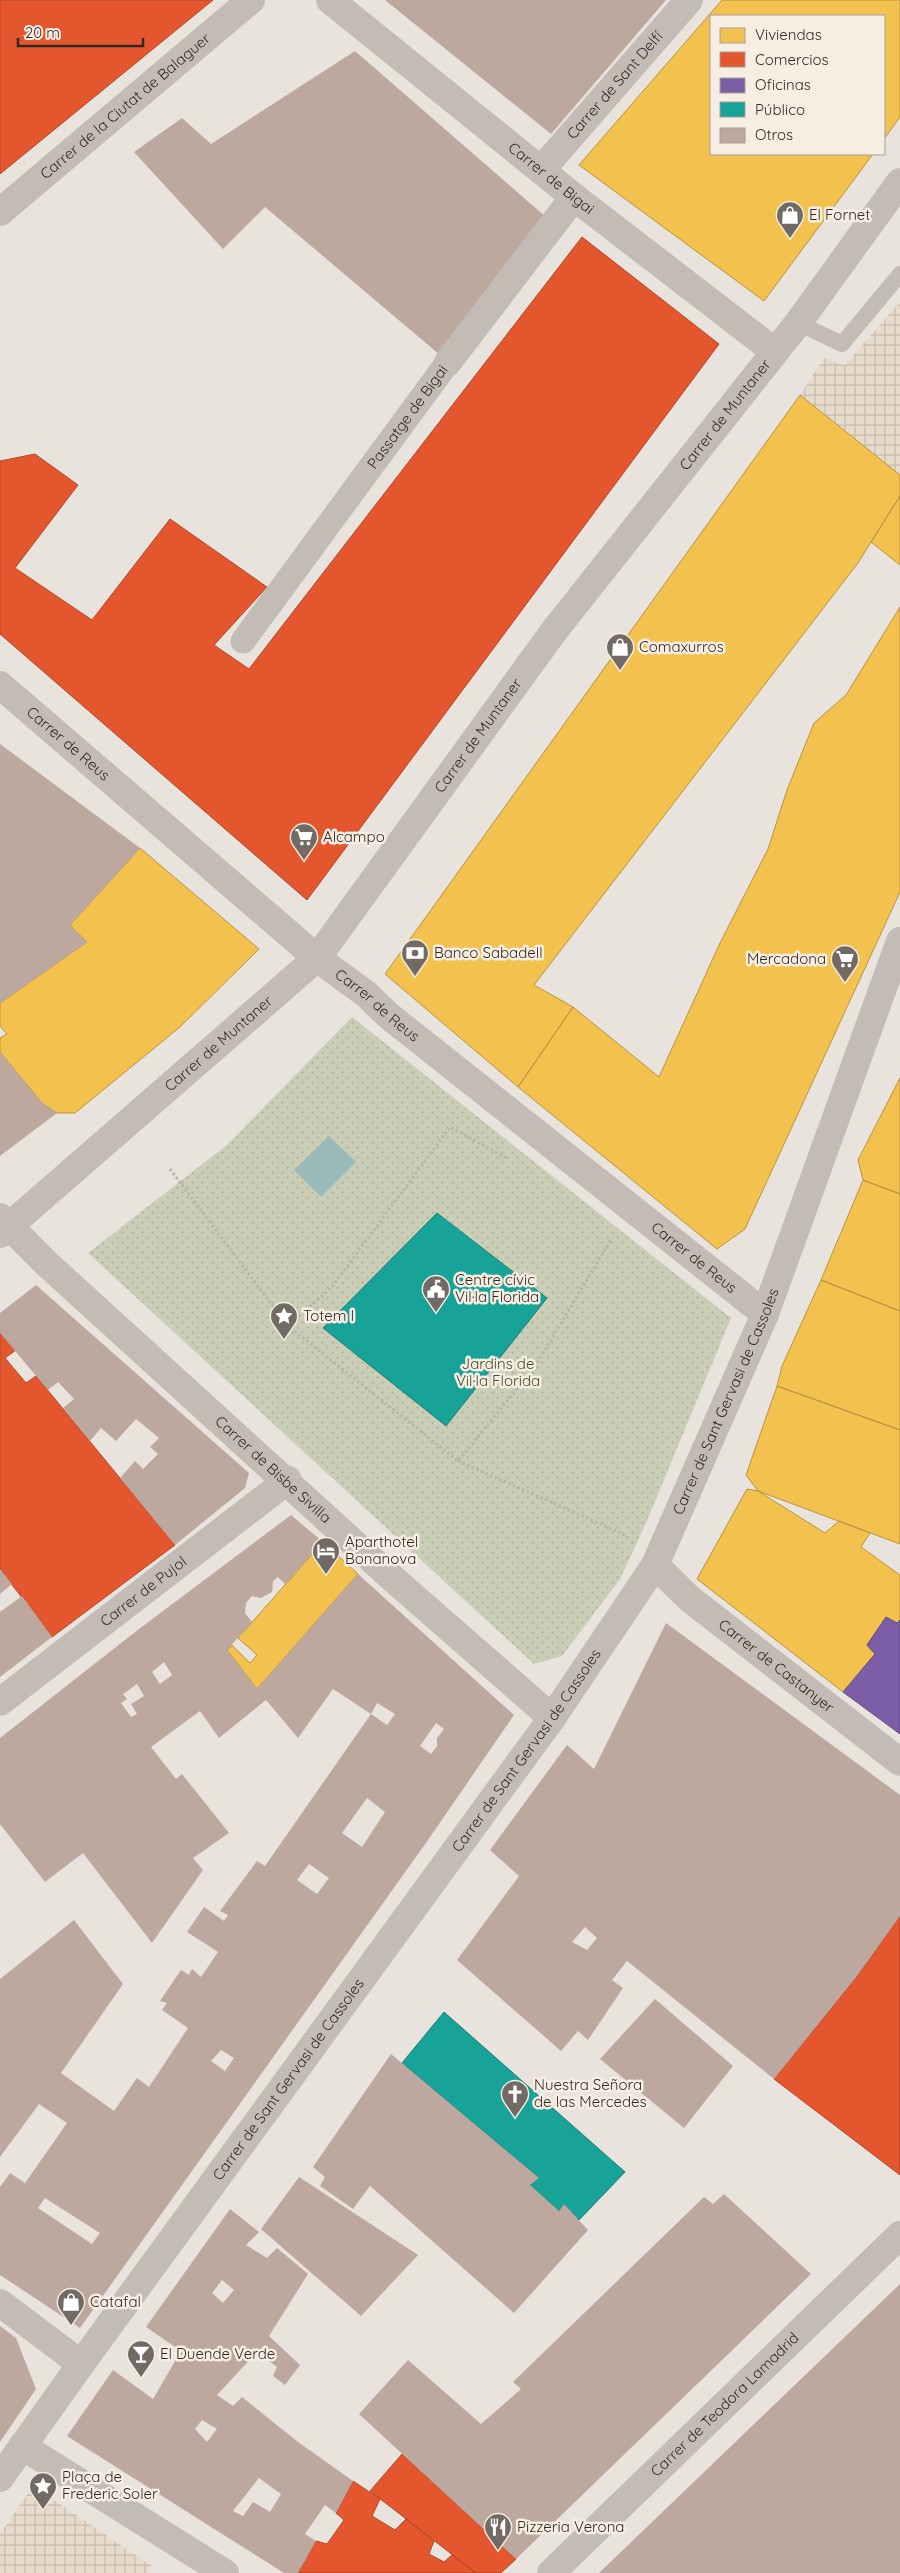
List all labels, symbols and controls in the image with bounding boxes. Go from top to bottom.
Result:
scale bar [18,15,142,47]
legend [710,15,885,155]
text: 20 m [25,23,60,42]
text: Viviendas [755,25,822,44]
street label: Carrer de Sant Delfí [562,26,667,143]
street label: Carrer de la Ciutat de Balaguer [36,28,214,183]
text: Comercios [755,50,829,69]
text: Oficinas [755,75,811,94]
text: Público [755,100,805,119]
text: Otros [755,125,793,144]
street label: Carrer de Bigai [505,138,598,218]
shop icon: El Fornet [775,200,805,239]
place label: El Fornet [809,205,870,224]
street label: Carrer de Muntaner [675,355,775,474]
street label: Passatge de Bigai [363,361,452,472]
shop icon: Comaxurros [605,632,635,671]
place label: Comaxurros [639,637,724,656]
street label: Carrer de Muntaner [430,674,526,796]
street label: Carrer de Reus [23,702,114,785]
supermarket icon: Alcampo [289,822,319,861]
place label: Alcampo [323,827,385,846]
bank icon: Banco Sabadell [400,938,430,977]
place label: Banco Sabadell [434,943,543,962]
supermarket icon: Mercadona [830,944,860,983]
place label: Mercadona [747,949,826,968]
street label: Carrer de Reus [331,964,424,1046]
street label: Carrer de Muntaner [161,991,276,1095]
street label: Carrer de Reus [647,1217,741,1297]
place label: Centre cívic Vil·la Florida [455,1270,539,1306]
public building icon: Centre cívic Vil·la Florida [421,1274,451,1313]
street label: Carrer de Sant Gervasi de Cassoles [668,1285,783,1518]
place icon: Totem I [269,1301,299,1340]
place label: Totem I [303,1306,354,1325]
park label: Jardins de Vil·la Florida [456,1354,540,1390]
street label: Carrer de Bisbe Sivilla [211,1412,335,1527]
place label: Aparthotel Bonanova [345,1532,418,1568]
hotel icon: Aparthotel Bonanova [311,1536,341,1575]
street label: Carrer de Pujol [96,1552,190,1630]
street label: Carrer de Castanyer [715,1615,839,1717]
street label: Carrer de Sant Gervasi de Cassoles [447,1645,605,1856]
street label: Carrer de Sant Gervasi de Cassoles [208,1975,368,2184]
place label: Nuestra Señora de las Mercedes [534,2075,647,2111]
church icon: Nuestra Señora de las Mercedes [500,2079,530,2118]
shop icon: Catafal [56,2287,86,2326]
place label: Catafal [90,2292,141,2311]
street label: Carrer de Teodora Lamadrid [646,2328,803,2480]
bar icon: El Duende Verde [126,2339,156,2378]
place label: El Duende Verde [160,2344,275,2363]
place label: Plaça de Frederic Soler [62,2467,158,2503]
place icon: Plaça de Frederic Soler [28,2471,58,2510]
restaurant icon: Pizzeria Verona [483,2512,513,2551]
place label: Pizzeria Verona [517,2517,624,2536]

